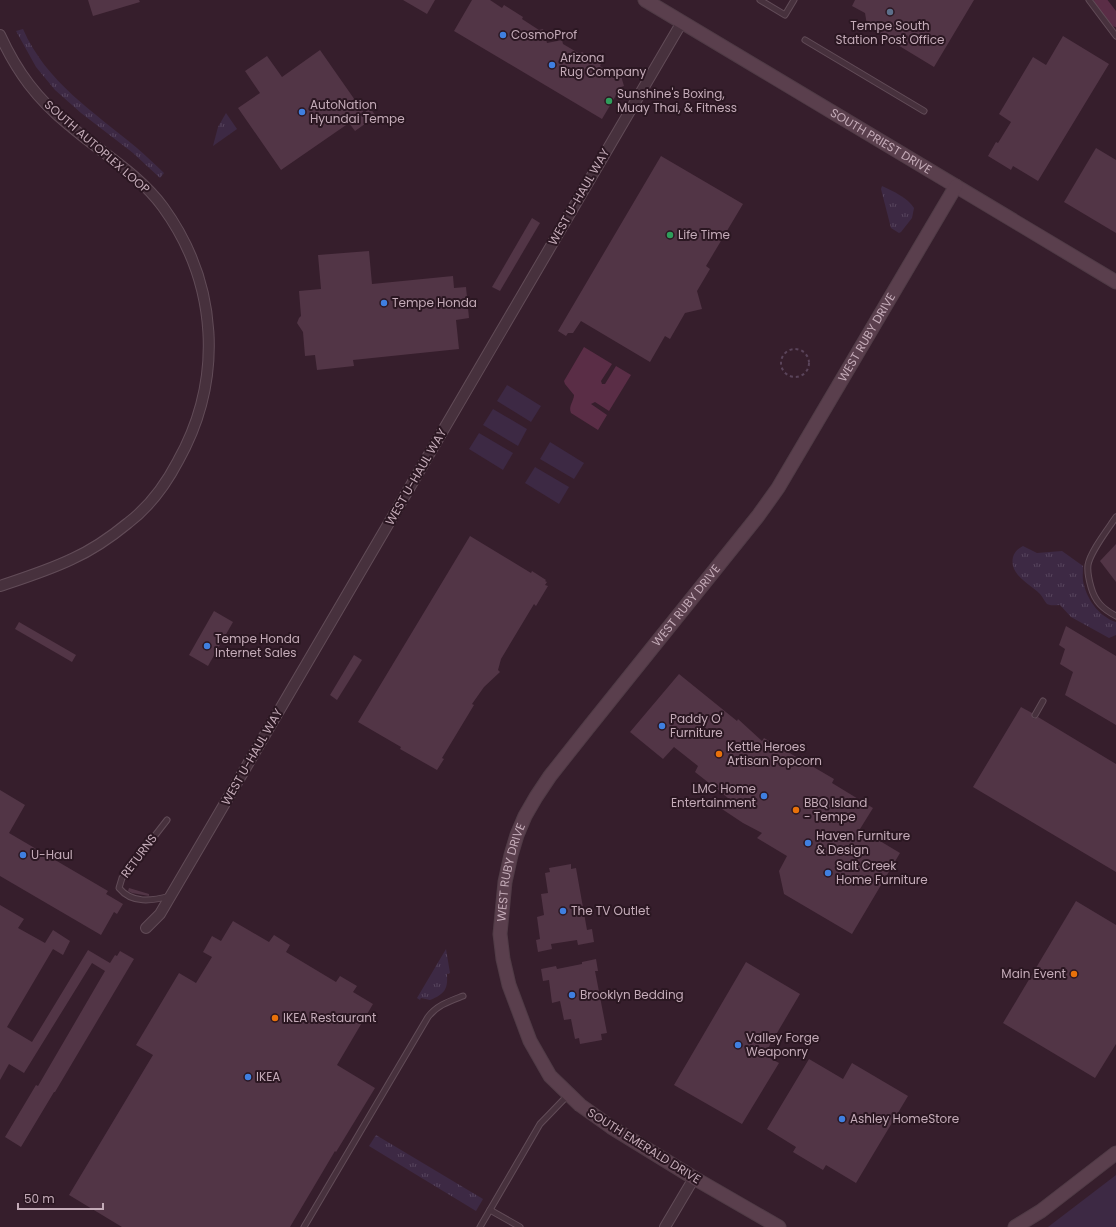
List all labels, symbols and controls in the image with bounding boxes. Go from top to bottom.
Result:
marker: Tempe South Station Post Office [885,7,895,17]
place label: Tempe South Station Post Office [836,17,944,48]
place label: CosmoProf [511,26,577,43]
marker: CosmoProf [498,30,508,40]
place label: Arizona Rug Company [560,49,647,80]
marker: Arizona Rug Company [547,60,557,70]
place label: Sunshine's Boxing, Muay Thai, & Fitness [617,85,737,116]
street label: SOUTH AUTOPLEX LOOP [41,96,154,197]
place label: AutoNation Hyundai Tempe [310,96,405,127]
marker: Sunshine's Boxing, Muay Thai, & Fitness [604,96,614,106]
street label: SOUTH PRIEST DRIVE [827,104,935,178]
marker: AutoNation Hyundai Tempe [297,107,307,117]
street label: WEST U-HAUL WAY [544,145,613,248]
place label: Life Time [678,226,730,243]
marker: Life Time [665,230,675,240]
street label: WEST RUBY DRIVE [833,289,899,385]
place label: Tempe Honda [392,294,477,311]
marker: Tempe Honda [379,298,389,308]
street label: WEST U-HAUL WAY [381,425,450,528]
street label: WEST RUBY DRIVE [648,561,724,650]
place label: Tempe Honda Internet Sales [215,630,300,661]
marker: Tempe Honda Internet Sales [202,641,212,651]
street label: WEST U-HAUL WAY [217,705,286,808]
place label: Paddy O' Furniture [670,710,723,741]
marker: Paddy O' Furniture [657,721,667,731]
place label: Kettle Heroes Artisan Popcorn [727,738,822,769]
marker: Kettle Heroes Artisan Popcorn [714,749,724,759]
place label: LMC Home Entertainment [671,780,756,811]
marker: LMC Home Entertainment [759,791,769,801]
place label: BBQ Island - Tempe [804,794,867,825]
marker: BBQ Island - Tempe [791,805,801,815]
street label: WEST RUBY DRIVE [492,820,529,922]
place label: Haven Furniture & Design [816,827,910,858]
street label: RETURNS [117,830,161,881]
marker: Haven Furniture & Design [803,838,813,848]
place label: U-Haul [31,846,73,863]
marker: U-Haul [18,850,28,860]
place label: Salt Creek Home Furniture [836,857,928,888]
marker: Salt Creek Home Furniture [823,868,833,878]
place label: The TV Outlet [571,902,650,919]
marker: The TV Outlet [558,906,568,916]
place label: Main Event [1001,965,1066,982]
marker: Main Event [1069,969,1079,979]
place label: Brooklyn Bedding [580,986,684,1003]
marker: Brooklyn Bedding [567,990,577,1000]
place label: IKEA Restaurant [283,1009,376,1026]
marker: IKEA Restaurant [270,1013,280,1023]
place label: Valley Forge Weaponry [746,1029,819,1060]
marker: Valley Forge Weaponry [733,1040,743,1050]
place label: IKEA [256,1068,280,1085]
marker: IKEA [243,1072,253,1082]
street label: SOUTH EMERALD DRIVE [584,1104,704,1187]
place label: Ashley HomeStore [850,1110,959,1127]
marker: Ashley HomeStore [837,1114,847,1124]
scale bar [18,1185,103,1211]
text: 50 m [24,1190,55,1207]

